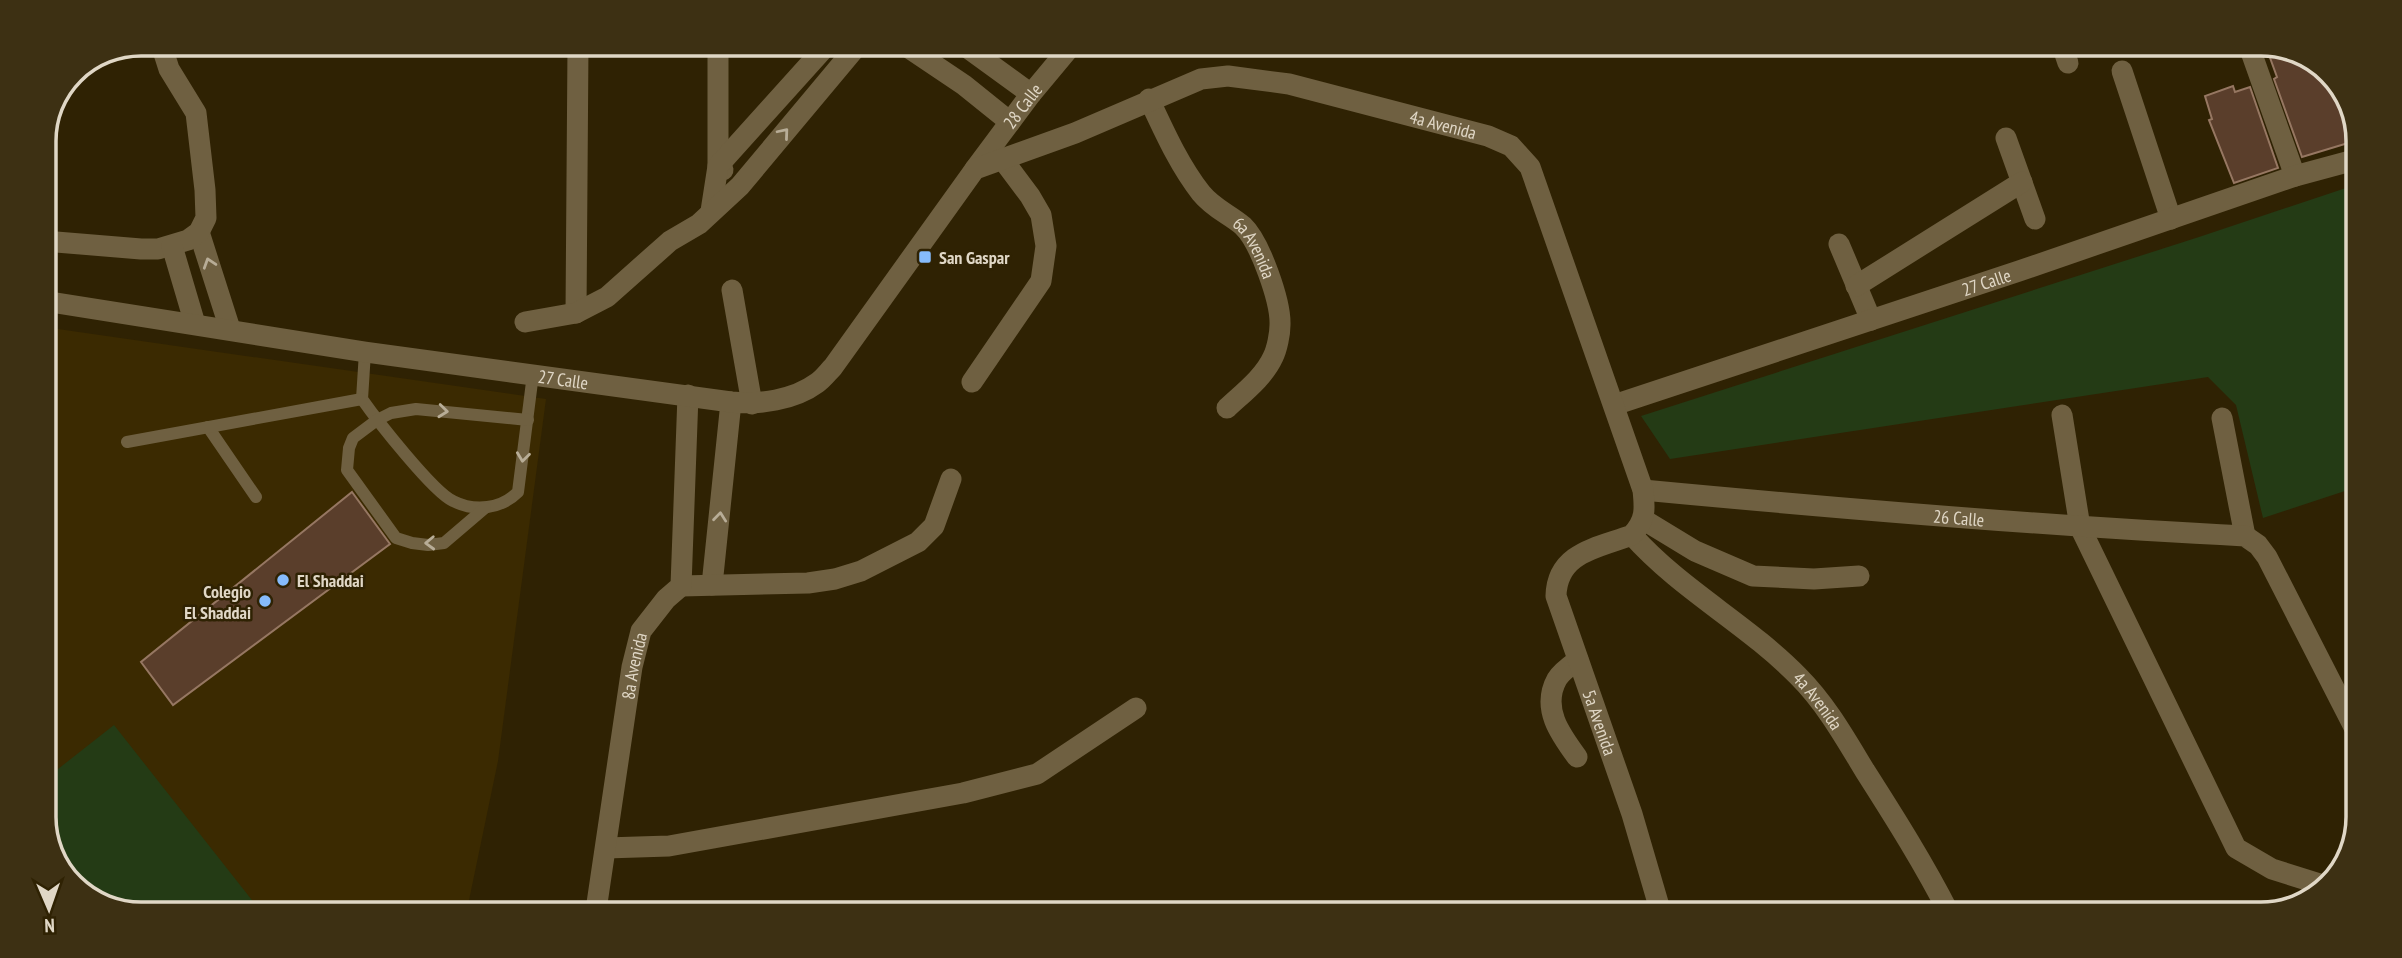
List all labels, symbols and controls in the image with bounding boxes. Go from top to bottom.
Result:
street label: 28 Calle [998,78,1047,133]
street label: 4a Avenida [1407,105,1479,144]
one-way arrow [776,129,788,142]
street label: 6a Avenida [1229,211,1281,282]
place label: San Gaspar [939,246,1010,269]
marker: San Gaspar [917,249,933,265]
one-way arrow [203,257,217,269]
street label: 27 Calle [1959,263,2014,301]
street label: 27 Calle [537,364,590,394]
one-way arrow [438,403,449,418]
one-way arrow [516,451,531,462]
street label: 26 Calle [1932,504,1985,531]
one-way arrow [712,511,727,523]
one-way arrow [424,536,435,551]
place label: El Shaddai [297,569,364,592]
marker: El Shaddai [275,572,291,588]
place label: Colegio El Shaddai [184,580,251,624]
marker: Colegio El Shaddai [257,593,273,609]
street label: 8a Avenida [616,630,652,701]
street label: 4a Avenida [1788,667,1848,734]
street label: 5a Avenida [1578,687,1622,758]
north arrow [14,874,84,944]
text: N [44,914,55,938]

